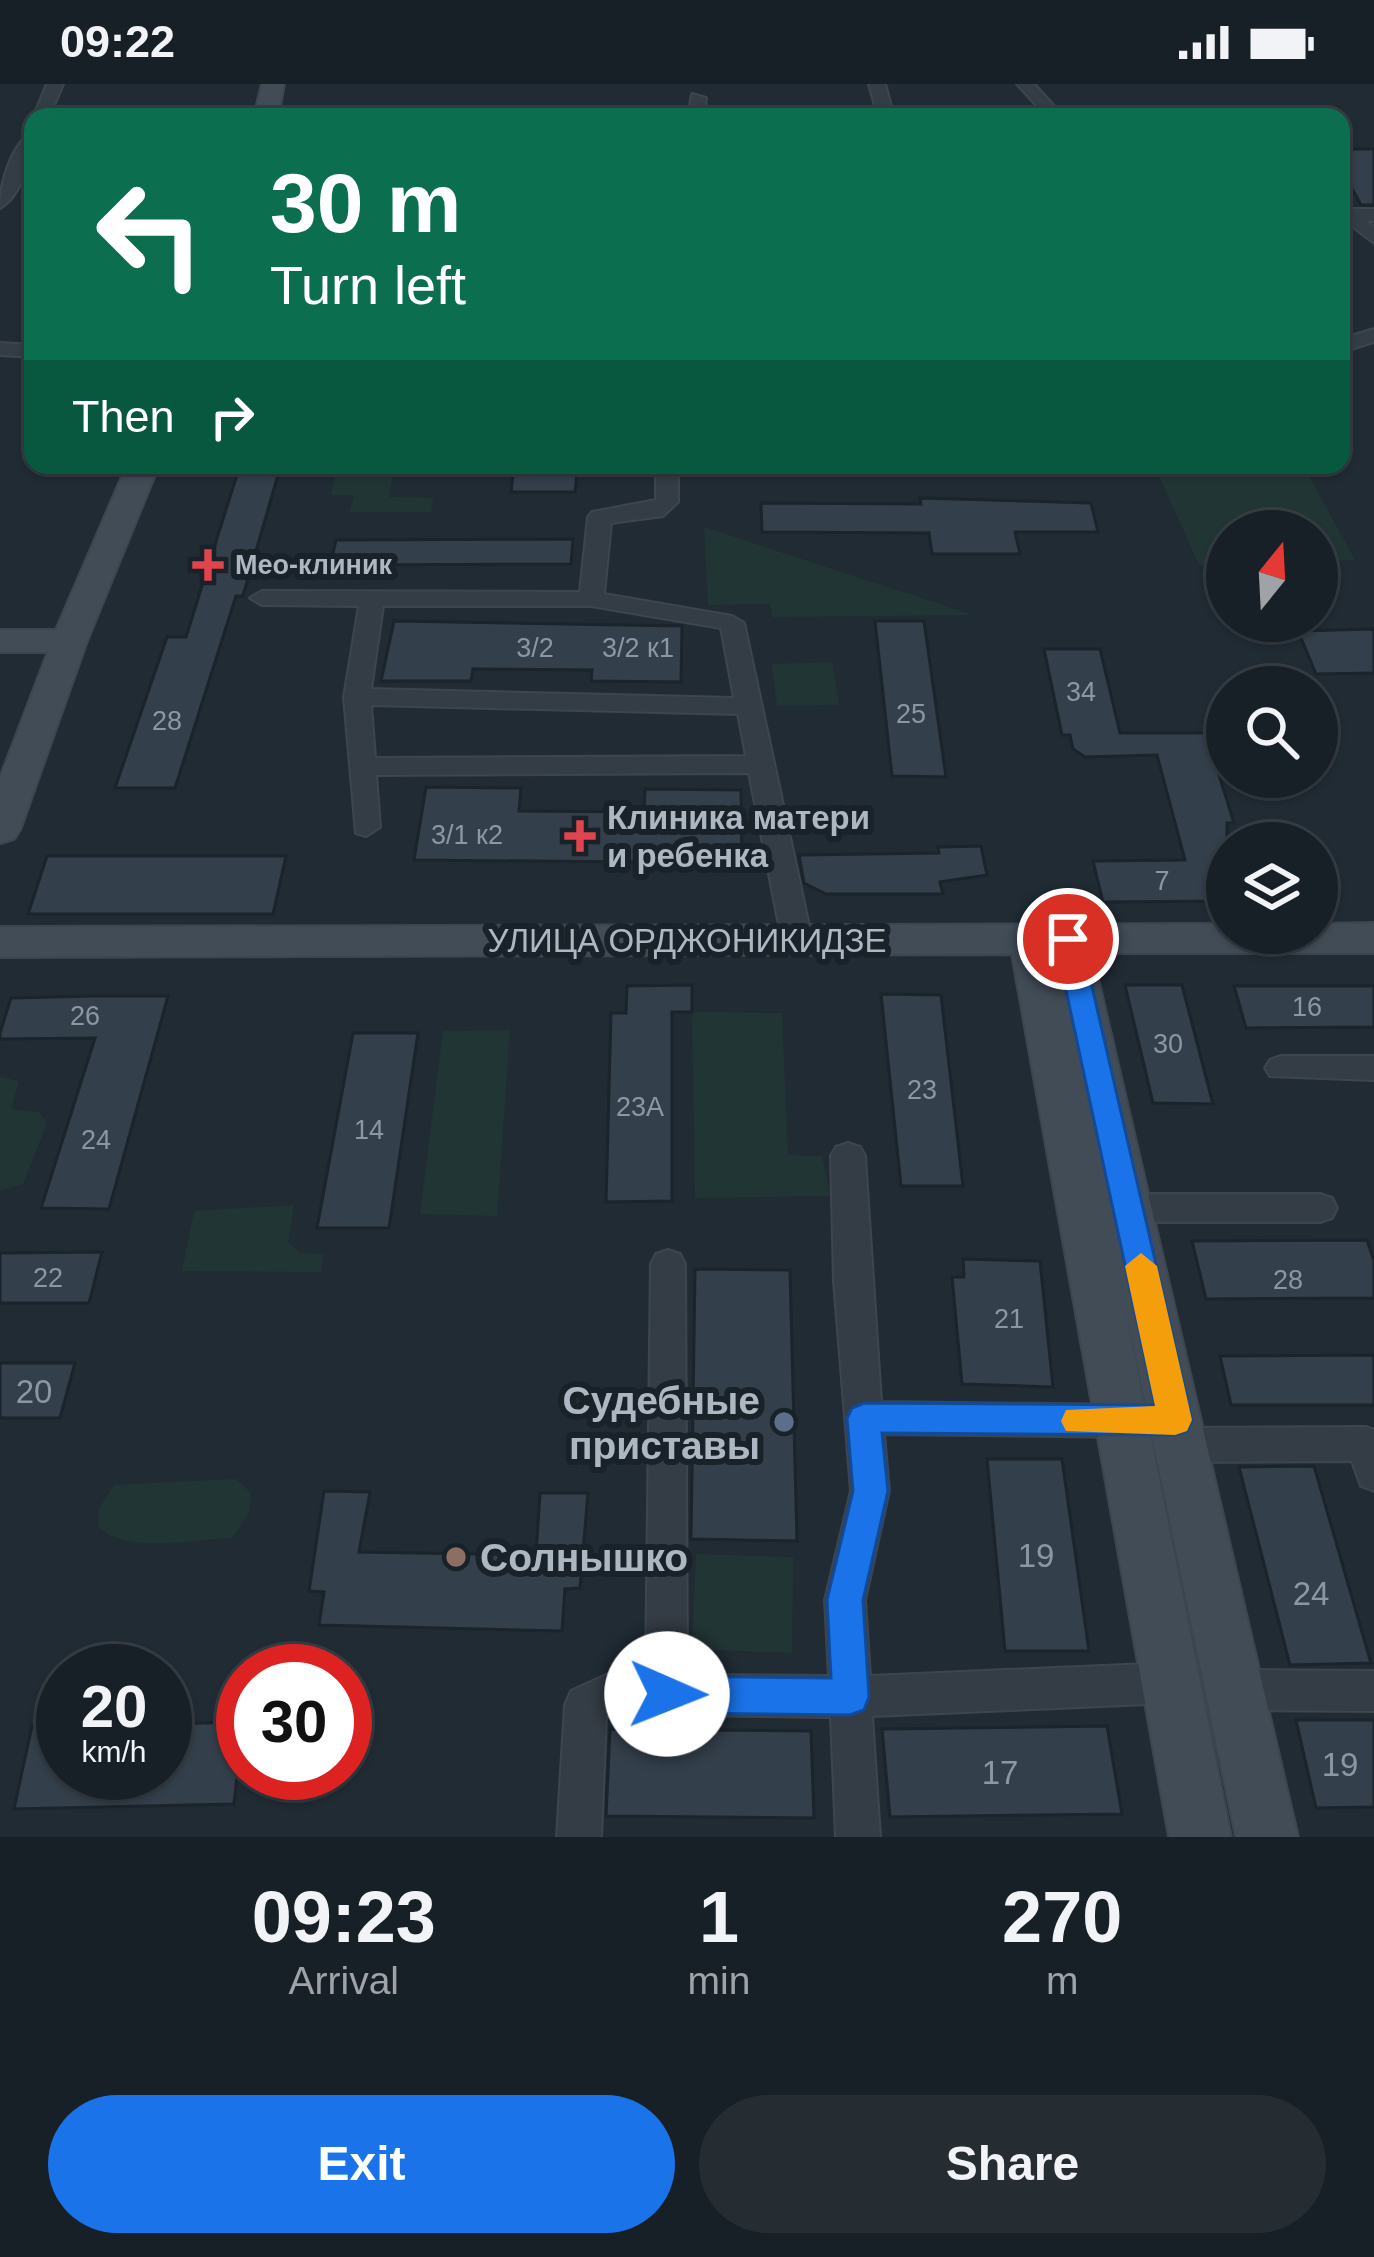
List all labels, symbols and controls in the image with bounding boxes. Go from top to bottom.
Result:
text: 09:22 [60,16,175,67]
icon: left [72,156,228,312]
text: 30 m [270,156,461,250]
text: Turn left [270,255,466,315]
icon: right [199,384,265,450]
text: Then [72,391,175,442]
north arrow [1206,510,1338,642]
map controls [1206,510,1338,954]
marker: Мео-клиник [192,549,224,581]
place label: Мео-клиник [235,550,392,580]
house number: 3/2 [516,633,554,663]
house number: 3/2 к1 [602,633,674,663]
button: search [1206,666,1338,798]
house number: 34 [1066,677,1096,707]
house number: 25 [896,699,926,729]
house number: 28 [152,706,182,736]
place label: Клиника матери и ребенка [607,799,870,874]
house number: 3/1 к2 [431,820,503,850]
marker: Клиника матери и ребенка [564,820,596,852]
button: layers [1206,822,1338,954]
house number: 7 [1154,866,1170,896]
pin [1017,888,1119,990]
icon: arrive [1035,906,1101,972]
street label: УЛИЦА ОРДЖОНИКИДЗЕ [488,922,886,959]
house number: 16 [1292,992,1322,1022]
house number: 26 [70,1001,100,1031]
house number: 30 [1153,1029,1183,1059]
house number: 23 [907,1075,937,1105]
house number: 23А [616,1092,664,1122]
house number: 14 [354,1115,384,1145]
house number: 24 [81,1125,111,1155]
house number: 22 [33,1263,63,1293]
house number: 28 [1273,1265,1303,1295]
house number: 21 [994,1304,1024,1334]
house number: 20 [16,1373,52,1410]
place label: Судебные приставы [563,1379,760,1467]
marker: Судебные приставы [771,1409,797,1435]
place label: Солнышко [480,1536,688,1579]
house number: 19 [1018,1537,1054,1574]
marker: Солнышко [443,1544,469,1570]
house number: 24 [1293,1575,1329,1612]
position arrow [604,1631,730,1757]
speed limit sign: 30 [216,1644,372,1800]
text: 20 [81,1673,147,1740]
text: km/h [81,1735,147,1768]
house number: 19 [1322,1746,1358,1783]
house number: 17 [982,1754,1018,1791]
text: 09:23 [252,1877,436,1957]
text: 1 [699,1877,739,1957]
text: 270 [1002,1877,1122,1957]
text: Arrival [289,1959,399,2002]
text: min [688,1959,750,2002]
text: m [1046,1959,1078,2002]
button: Exit [48,2095,675,2233]
button: Share [699,2095,1326,2233]

